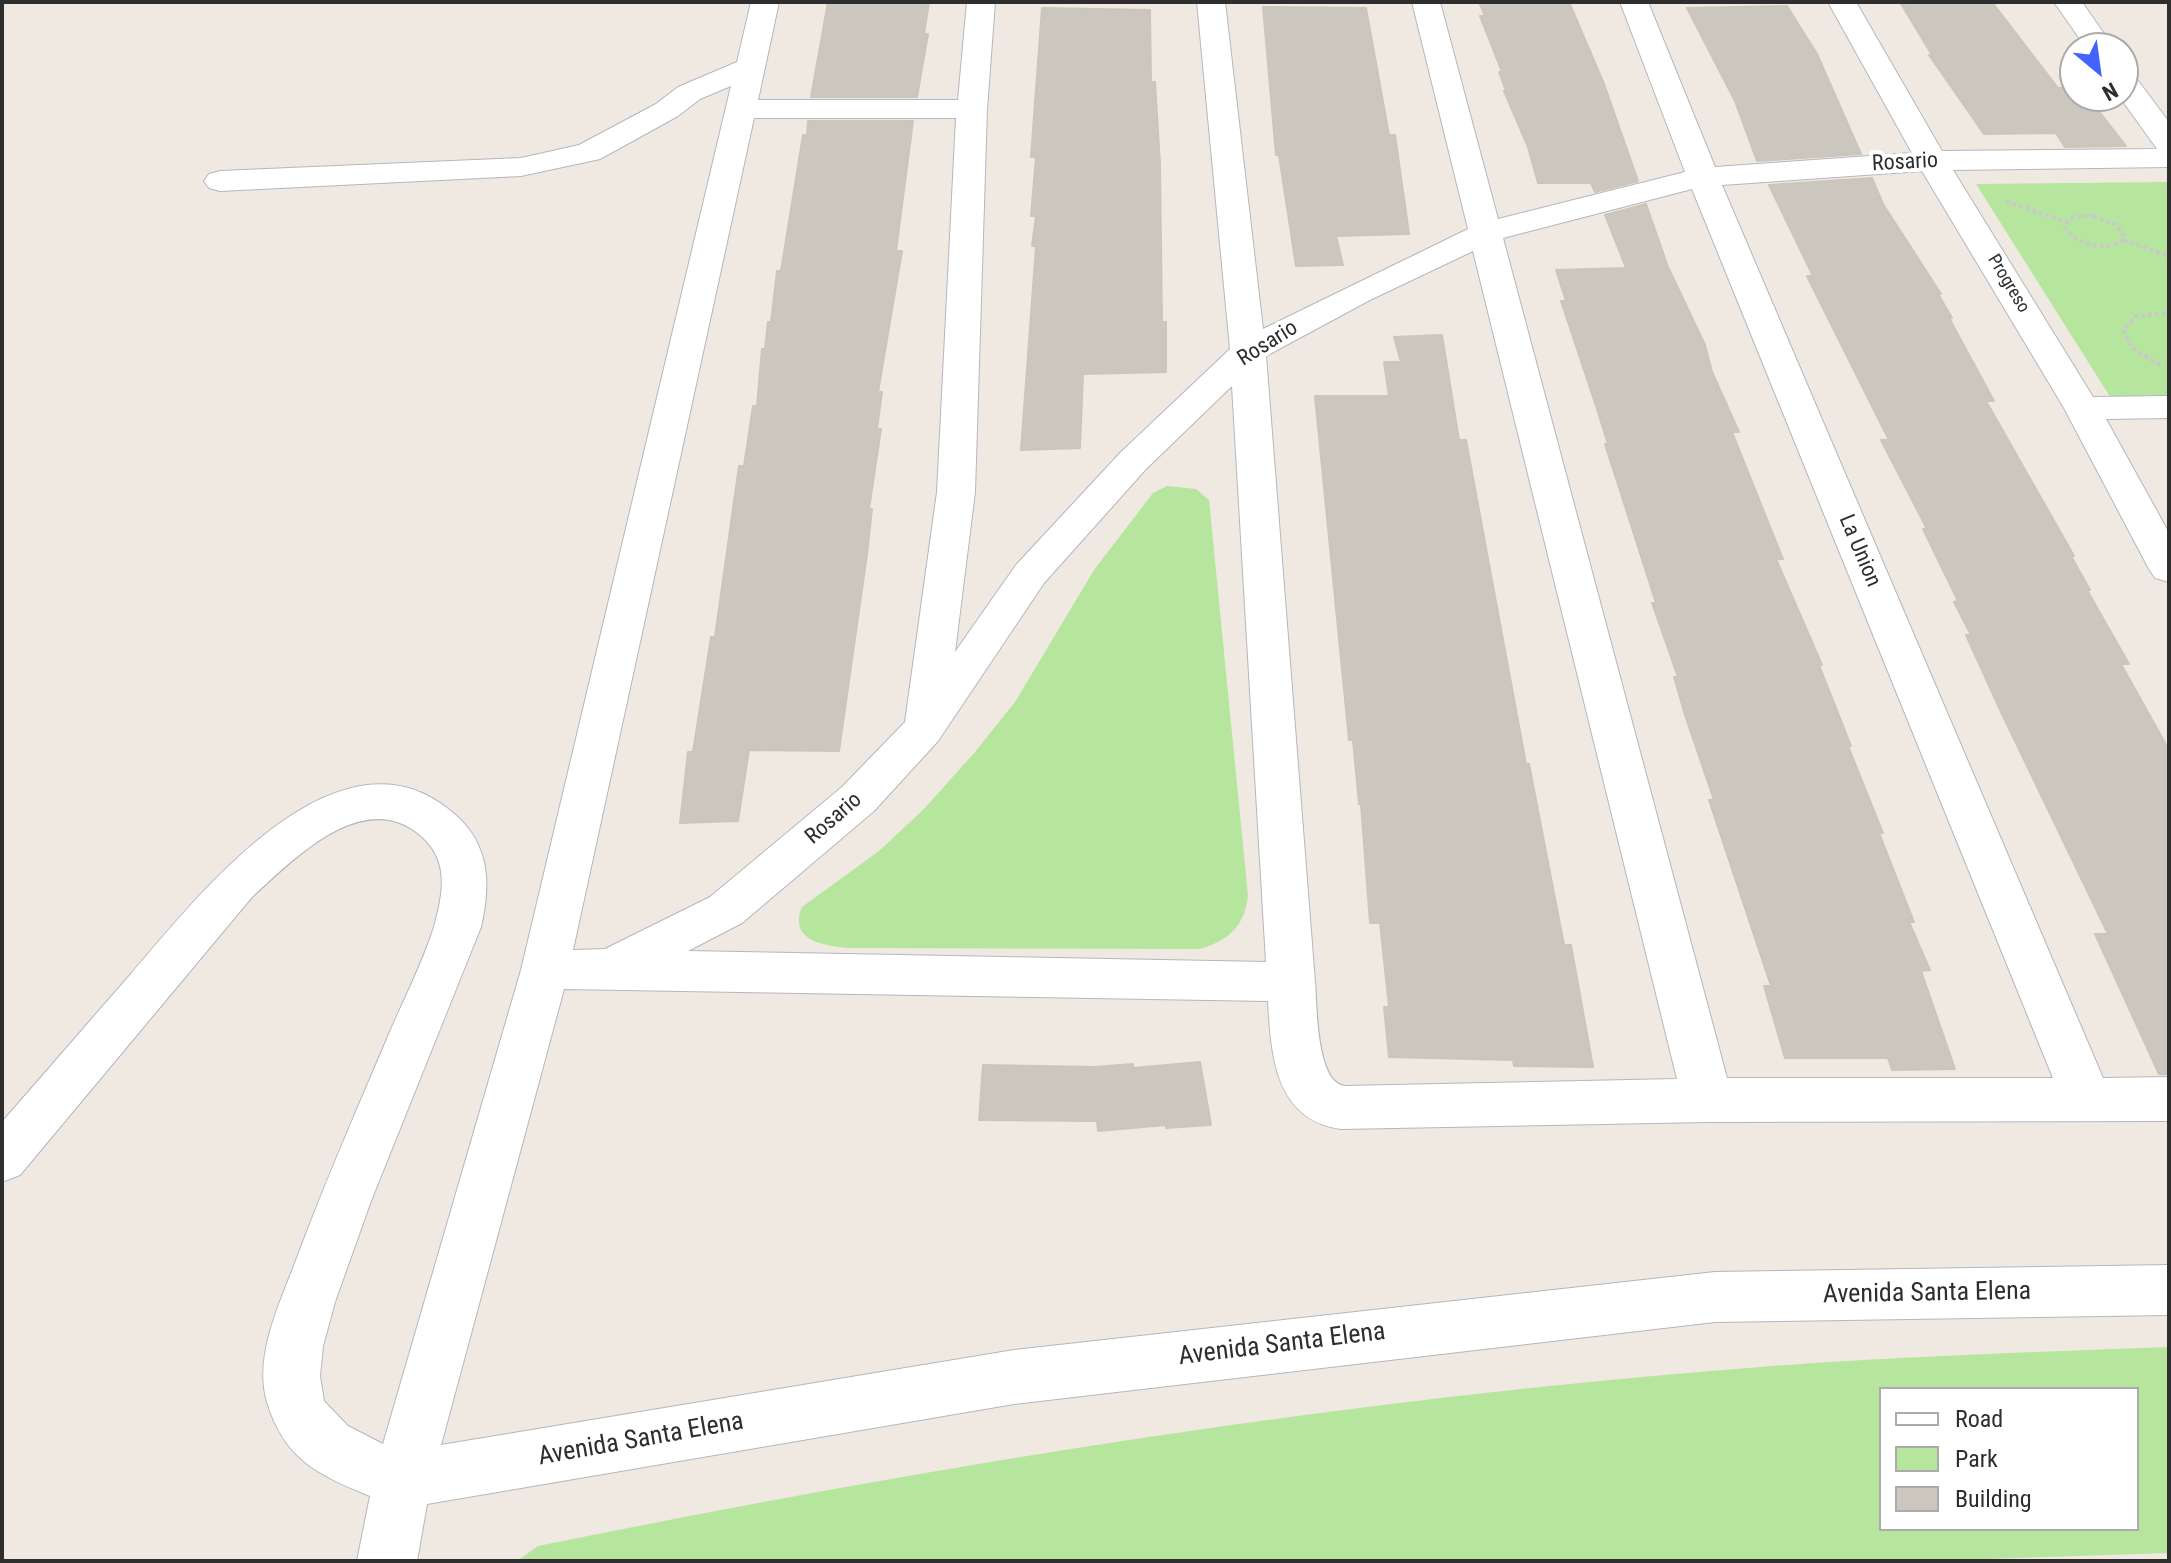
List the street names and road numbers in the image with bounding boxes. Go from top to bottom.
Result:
street label: Rosario [1871,148,1939,178]
street label: Progreso [1982,251,2034,317]
street label: Rosario [1233,315,1303,373]
street label: La Union [1832,511,1886,591]
street label: Rosario [800,787,868,851]
street label: Avenida Santa Elena [1823,1277,2031,1311]
street label: Avenida Santa Elena [1177,1317,1387,1373]
street label: Avenida Santa Elena [536,1407,746,1473]

